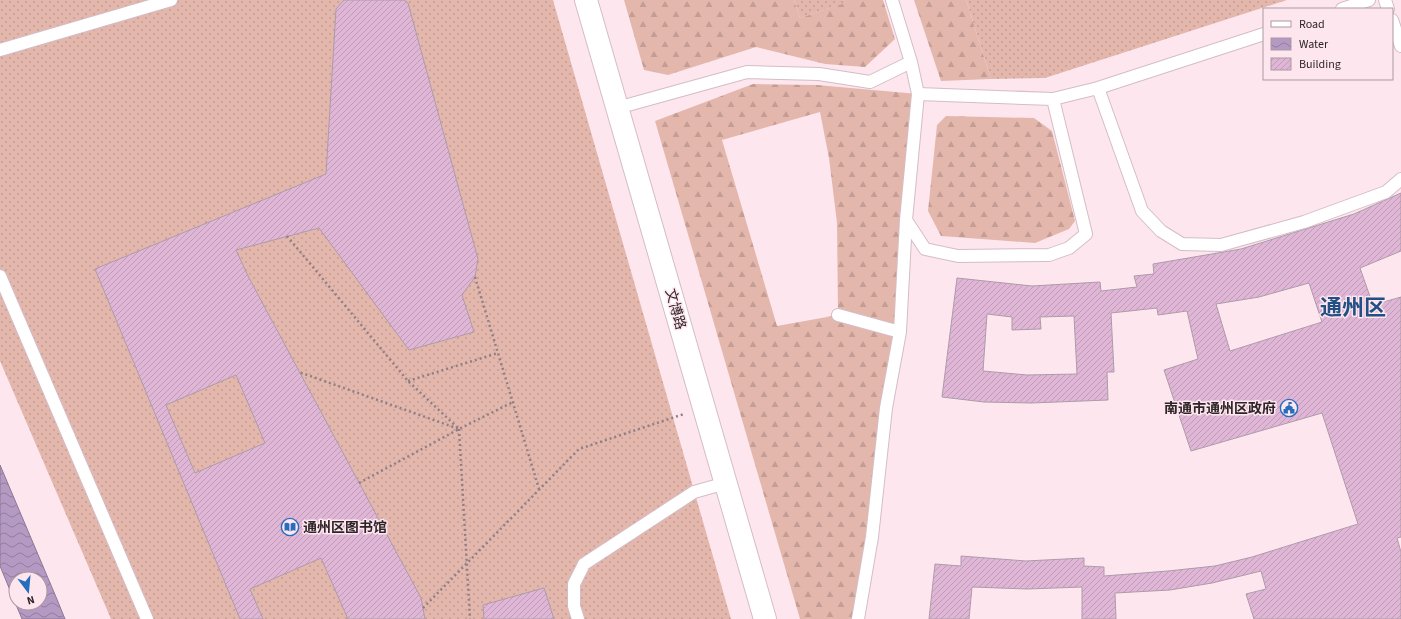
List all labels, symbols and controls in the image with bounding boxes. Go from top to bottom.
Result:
legend [1263,8,1393,80]
text: Road [1299,16,1325,33]
text: Water [1299,36,1329,53]
text: Building [1299,56,1341,73]
street label: 文博路 [660,286,690,332]
district label: 通州区 [1320,292,1386,324]
public building icon: 南通市通州区政府 [1279,398,1299,418]
place label: 南通市通州区政府 [1164,399,1276,419]
library icon: 通州区图书馆 [280,517,300,537]
place label: 通州区图书馆 [303,518,387,538]
north arrow [8,571,48,611]
text: N [25,592,36,608]

